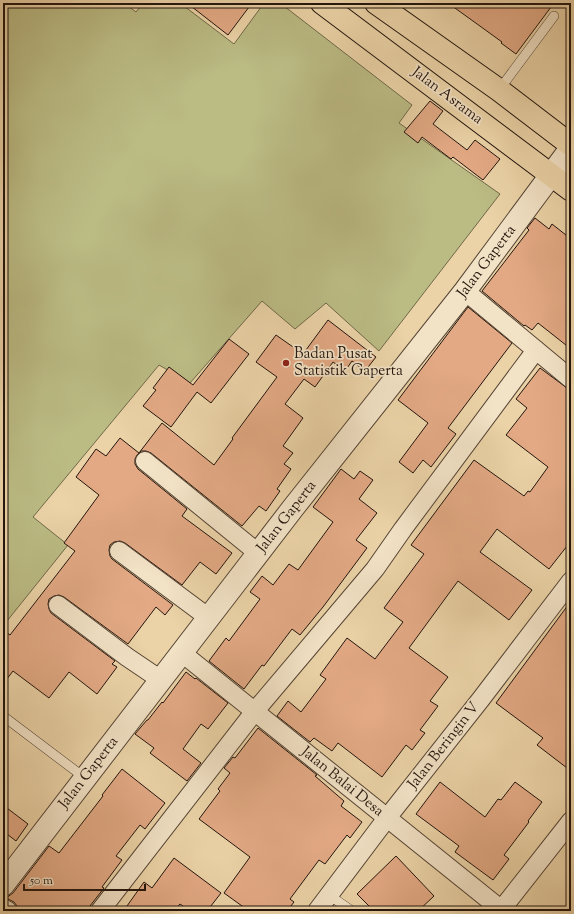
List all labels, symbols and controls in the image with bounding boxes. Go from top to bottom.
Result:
street label: Jalan Asrama [406,62,487,130]
street label: Jalan Gaperta [452,221,521,304]
place label: Badan Pusat Statistik Gaperta [294,344,403,382]
marker: Badan Pusat Statistik Gaperta [281,358,291,368]
street label: Jalan Gaperta [251,476,322,558]
street label: Jalan Beringin V [403,698,485,795]
street label: Jalan Gaperta [53,732,124,814]
street label: Jalan Balai Desa [295,741,388,822]
scale bar [24,866,145,892]
text: 50 m [29,872,53,890]

